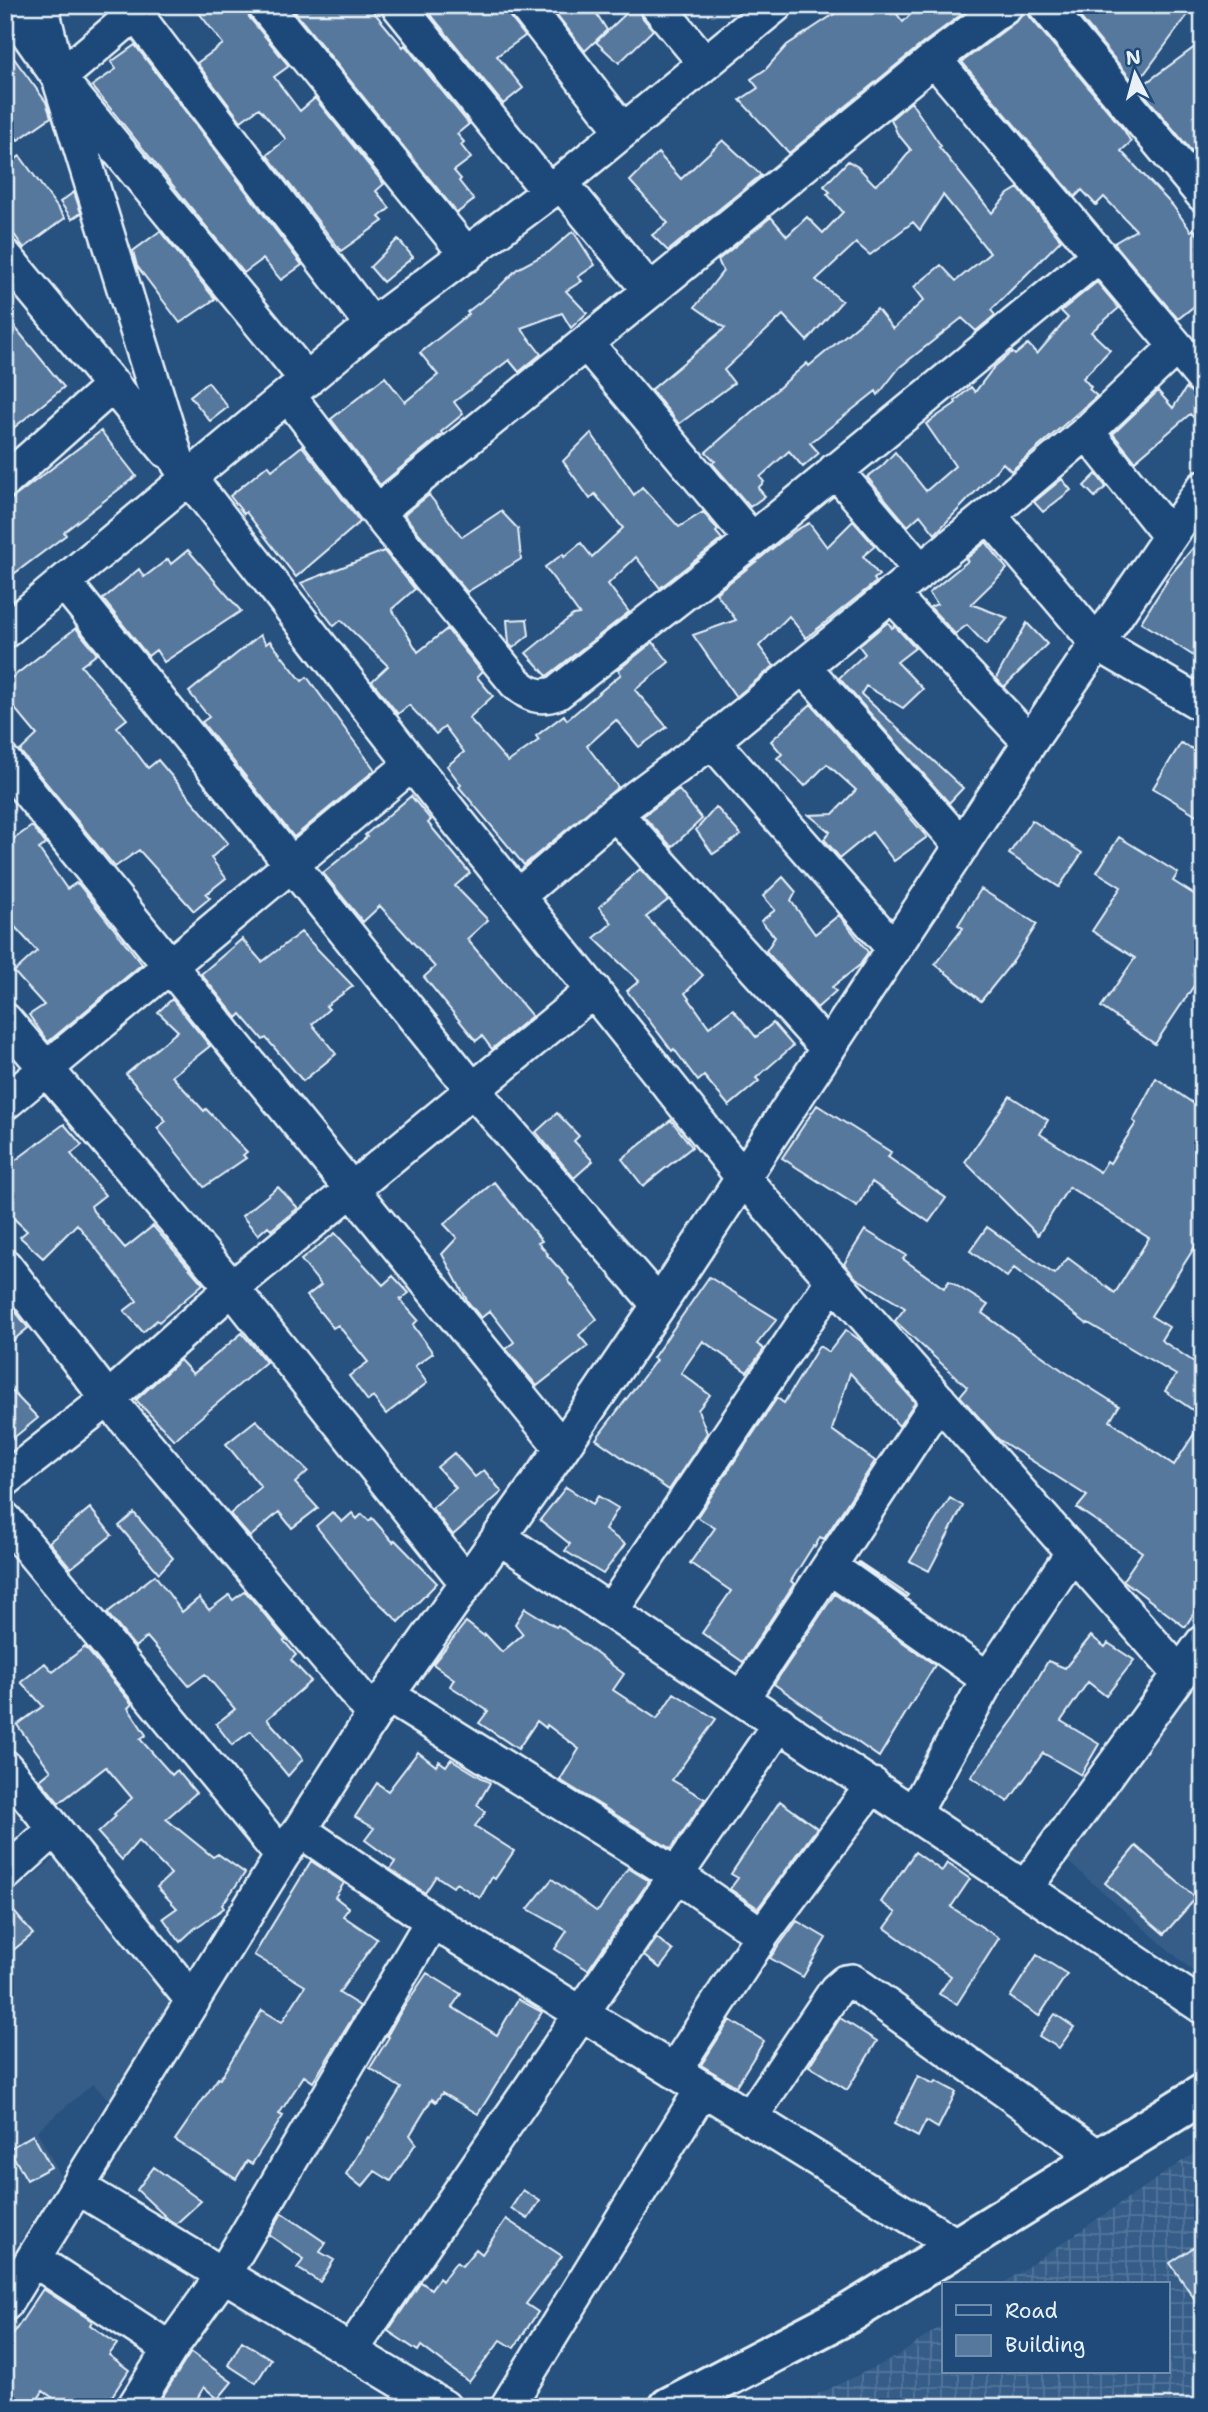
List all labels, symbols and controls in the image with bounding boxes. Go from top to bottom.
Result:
north arrow [1100,38,1170,108]
text: N [1124,44,1142,71]
legend [942,2282,1170,2374]
text: Road [1005,2297,1058,2325]
text: Building [1005,2331,1085,2359]

